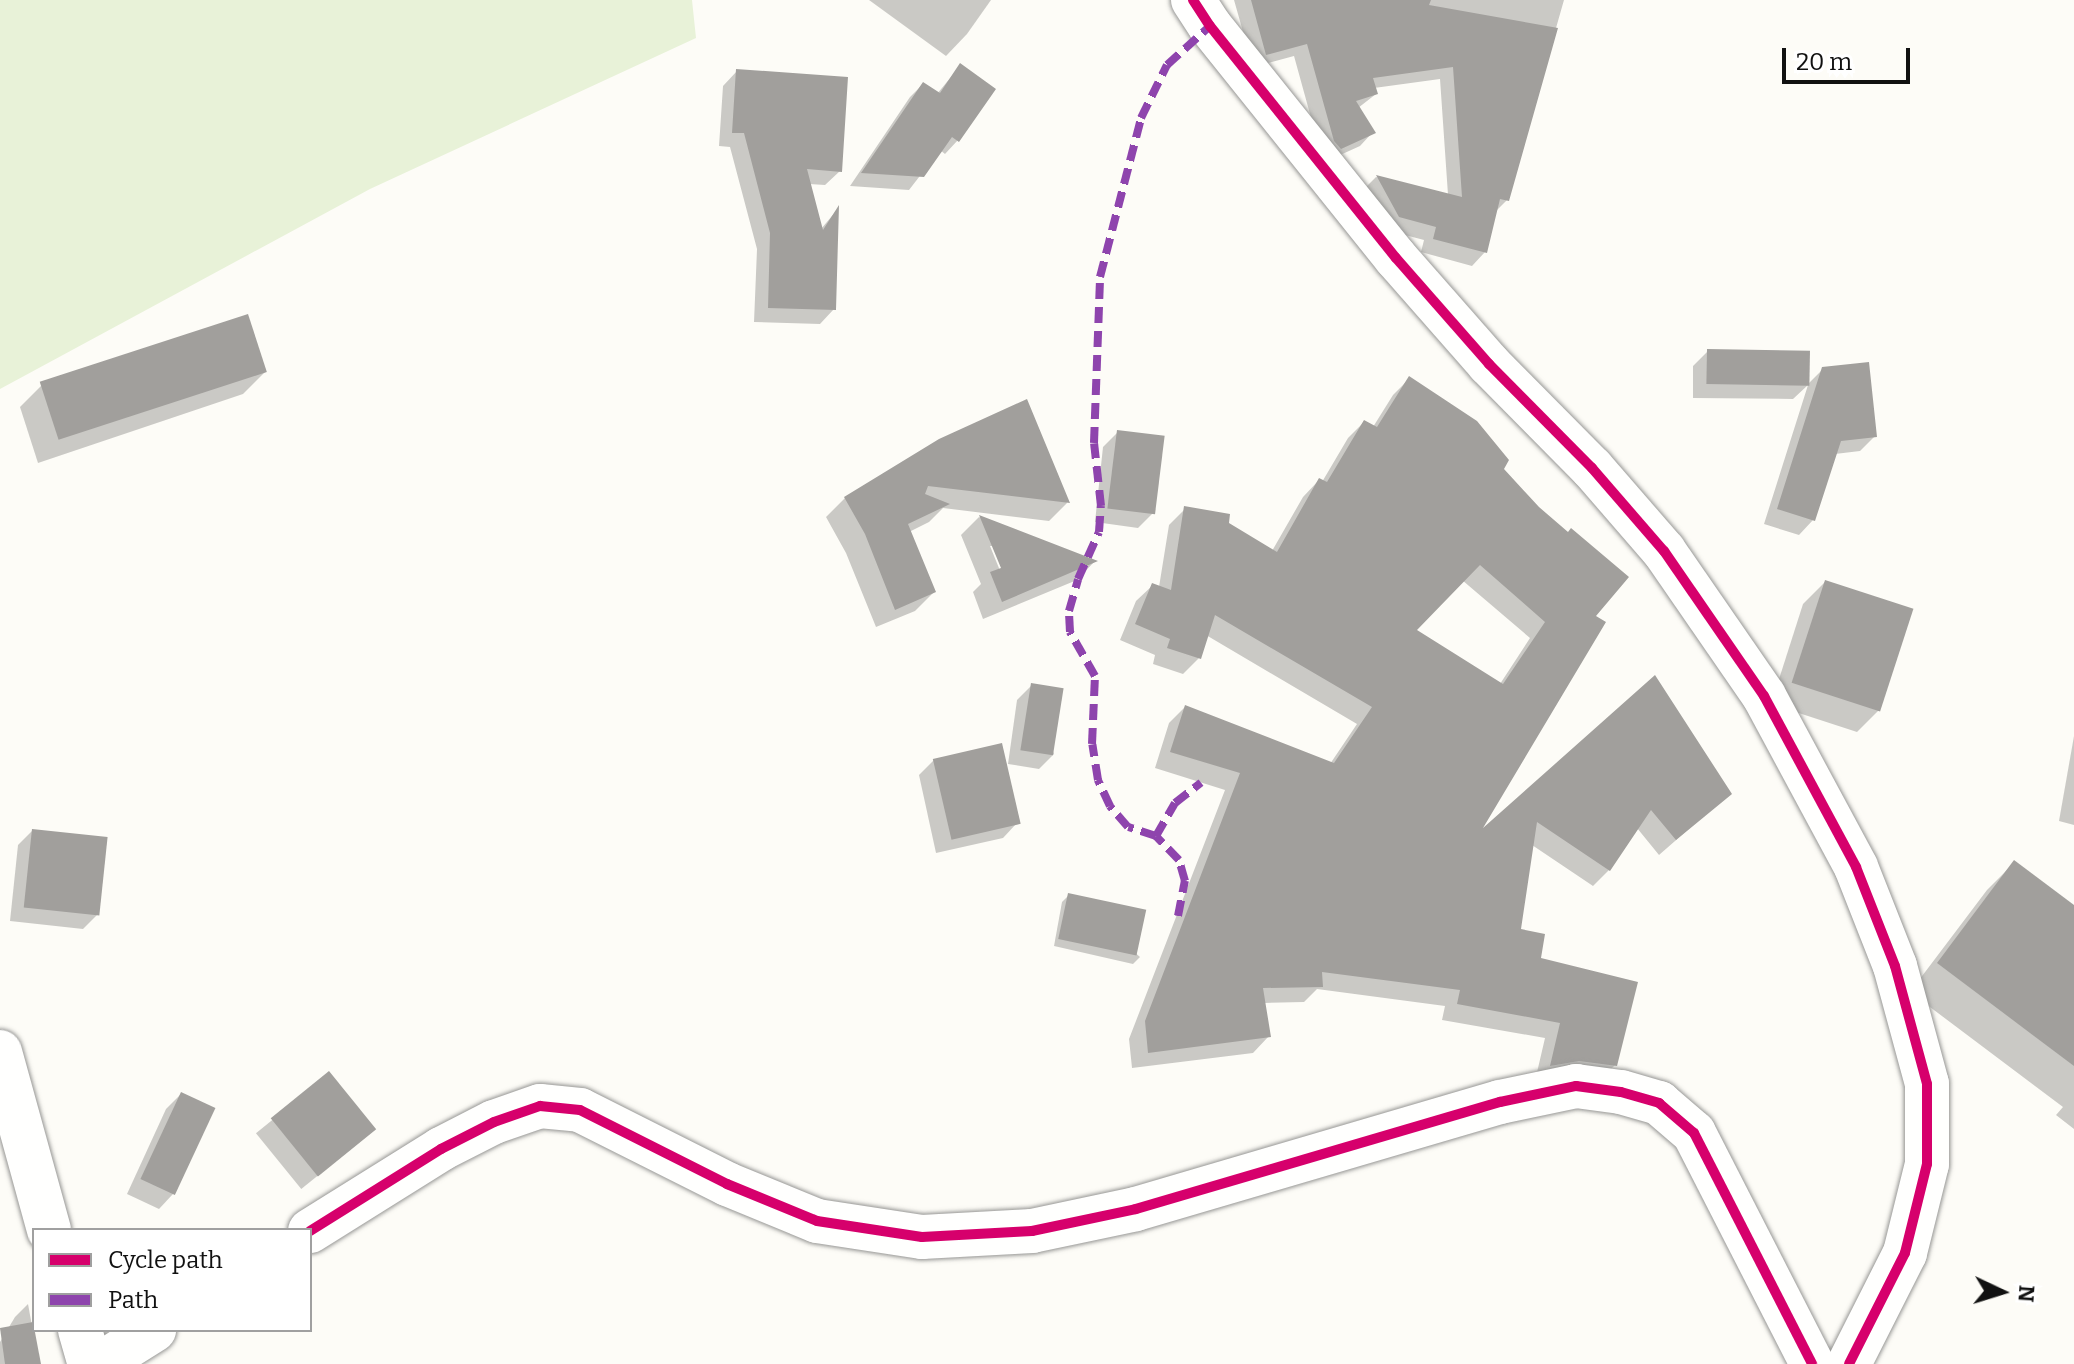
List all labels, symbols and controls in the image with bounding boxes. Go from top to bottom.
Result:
scale bar [1786,32,1914,82]
text: 20 m [1796,48,1852,76]
legend [32,1228,312,1332]
text: Cycle path [108,1246,223,1274]
north arrow [1962,1252,2042,1332]
text: N [2012,1284,2041,1303]
text: Path [108,1286,158,1314]

